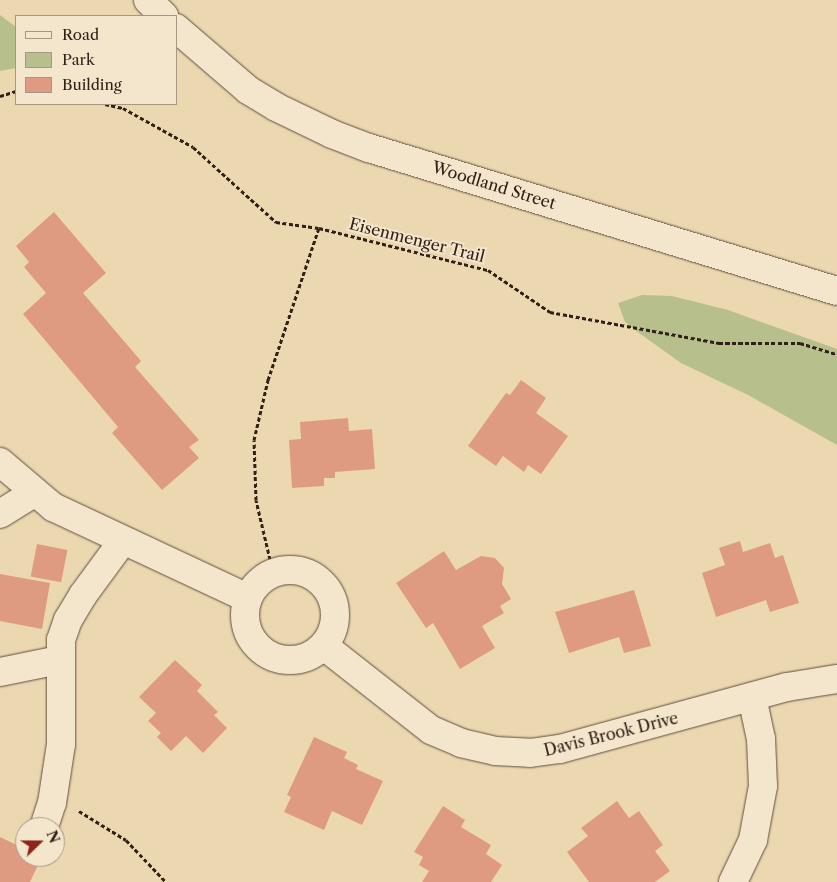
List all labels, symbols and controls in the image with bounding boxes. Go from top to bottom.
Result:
legend [15,15,178,105]
text: Road [62,25,99,44]
text: Park [62,50,95,69]
text: Building [62,75,122,94]
street label: Woodland Street [430,157,558,213]
street label: Eisenmenger Trail [347,214,487,266]
street label: Davis Brook Drive [542,708,680,760]
north arrow [15,817,65,867]
text: N [42,828,64,846]

